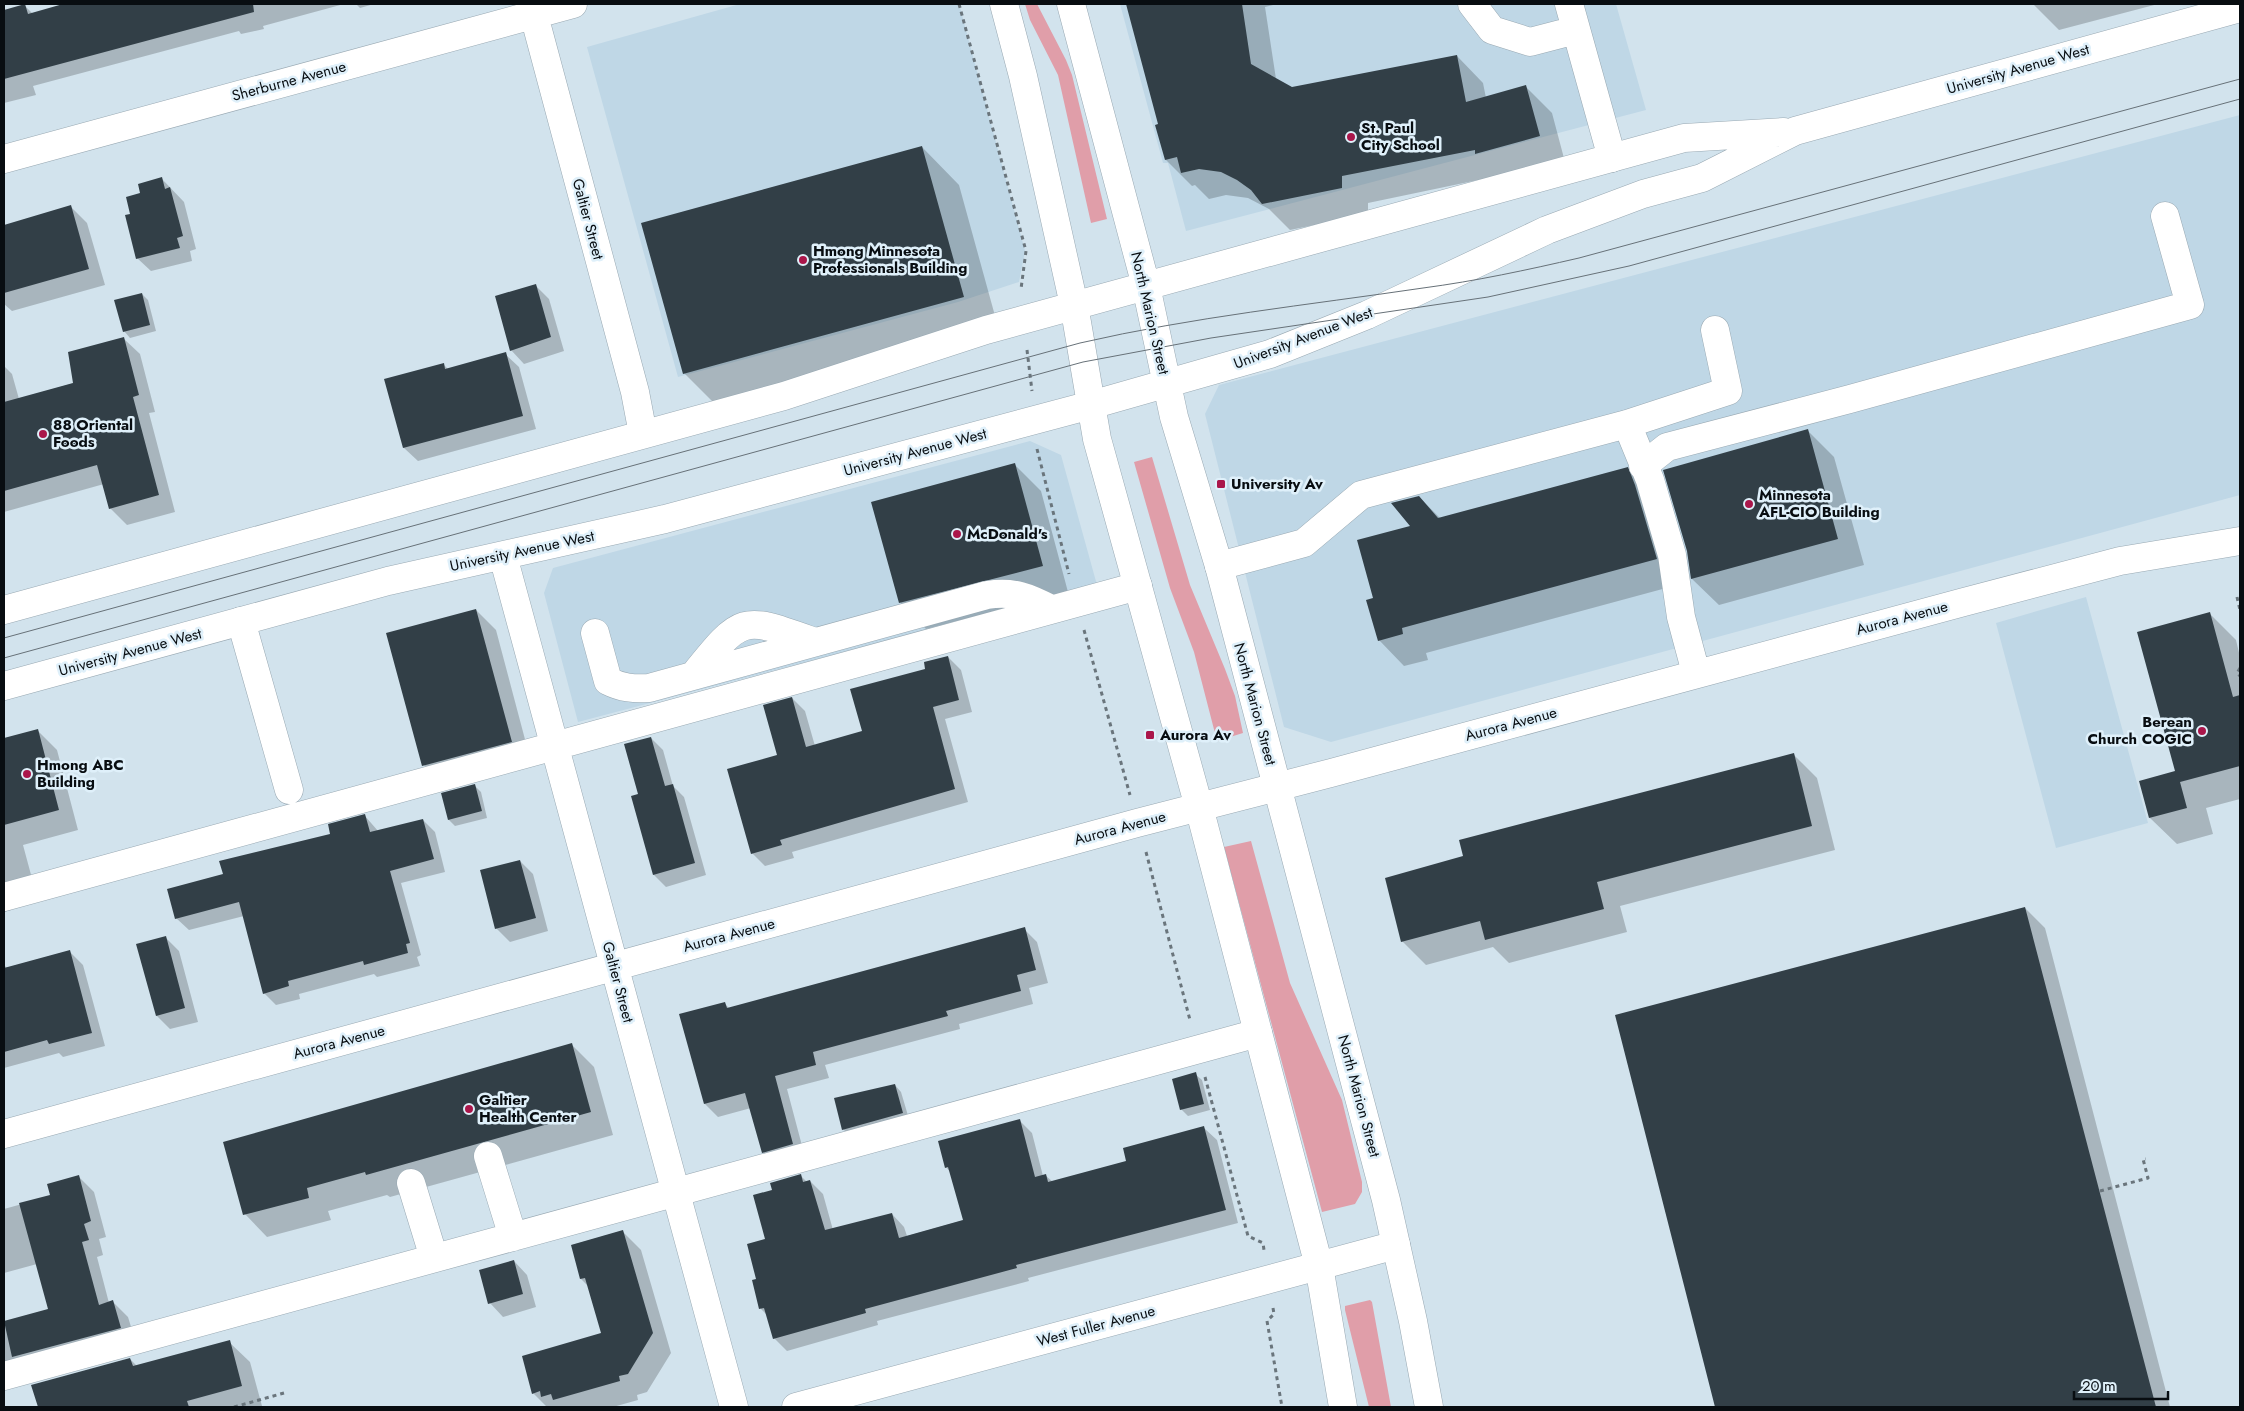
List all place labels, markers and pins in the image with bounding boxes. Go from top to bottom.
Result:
place label: St. Paul City School [1361,117,1440,156]
marker: St. Paul City School [1345,131,1357,143]
place label: Hmong Minnesota Professionals Building [813,240,967,279]
marker: Hmong Minnesota Professionals Building [797,254,809,266]
place label: 88 Oriental Foods [53,414,133,453]
marker: 88 Oriental Foods [37,428,49,440]
place label: University Av [1231,473,1323,495]
marker: University Av [1215,478,1227,490]
place label: Minnesota AFL-CIO Building [1758,484,1880,523]
marker: Minnesota AFL-CIO Building [1743,498,1755,510]
place label: McDonald's [967,523,1048,545]
marker: McDonald's [951,528,963,540]
place label: Berean Church COGIC [2088,711,2192,750]
place label: Aurora Av [1159,724,1231,746]
marker: Berean Church COGIC [2196,725,2208,737]
marker: Aurora Av [1144,729,1156,741]
place label: Hmong ABC Building [37,754,124,793]
marker: Hmong ABC Building [21,768,33,780]
place label: Galtier Health Center [479,1089,577,1128]
marker: Galtier Health Center [463,1103,475,1115]

